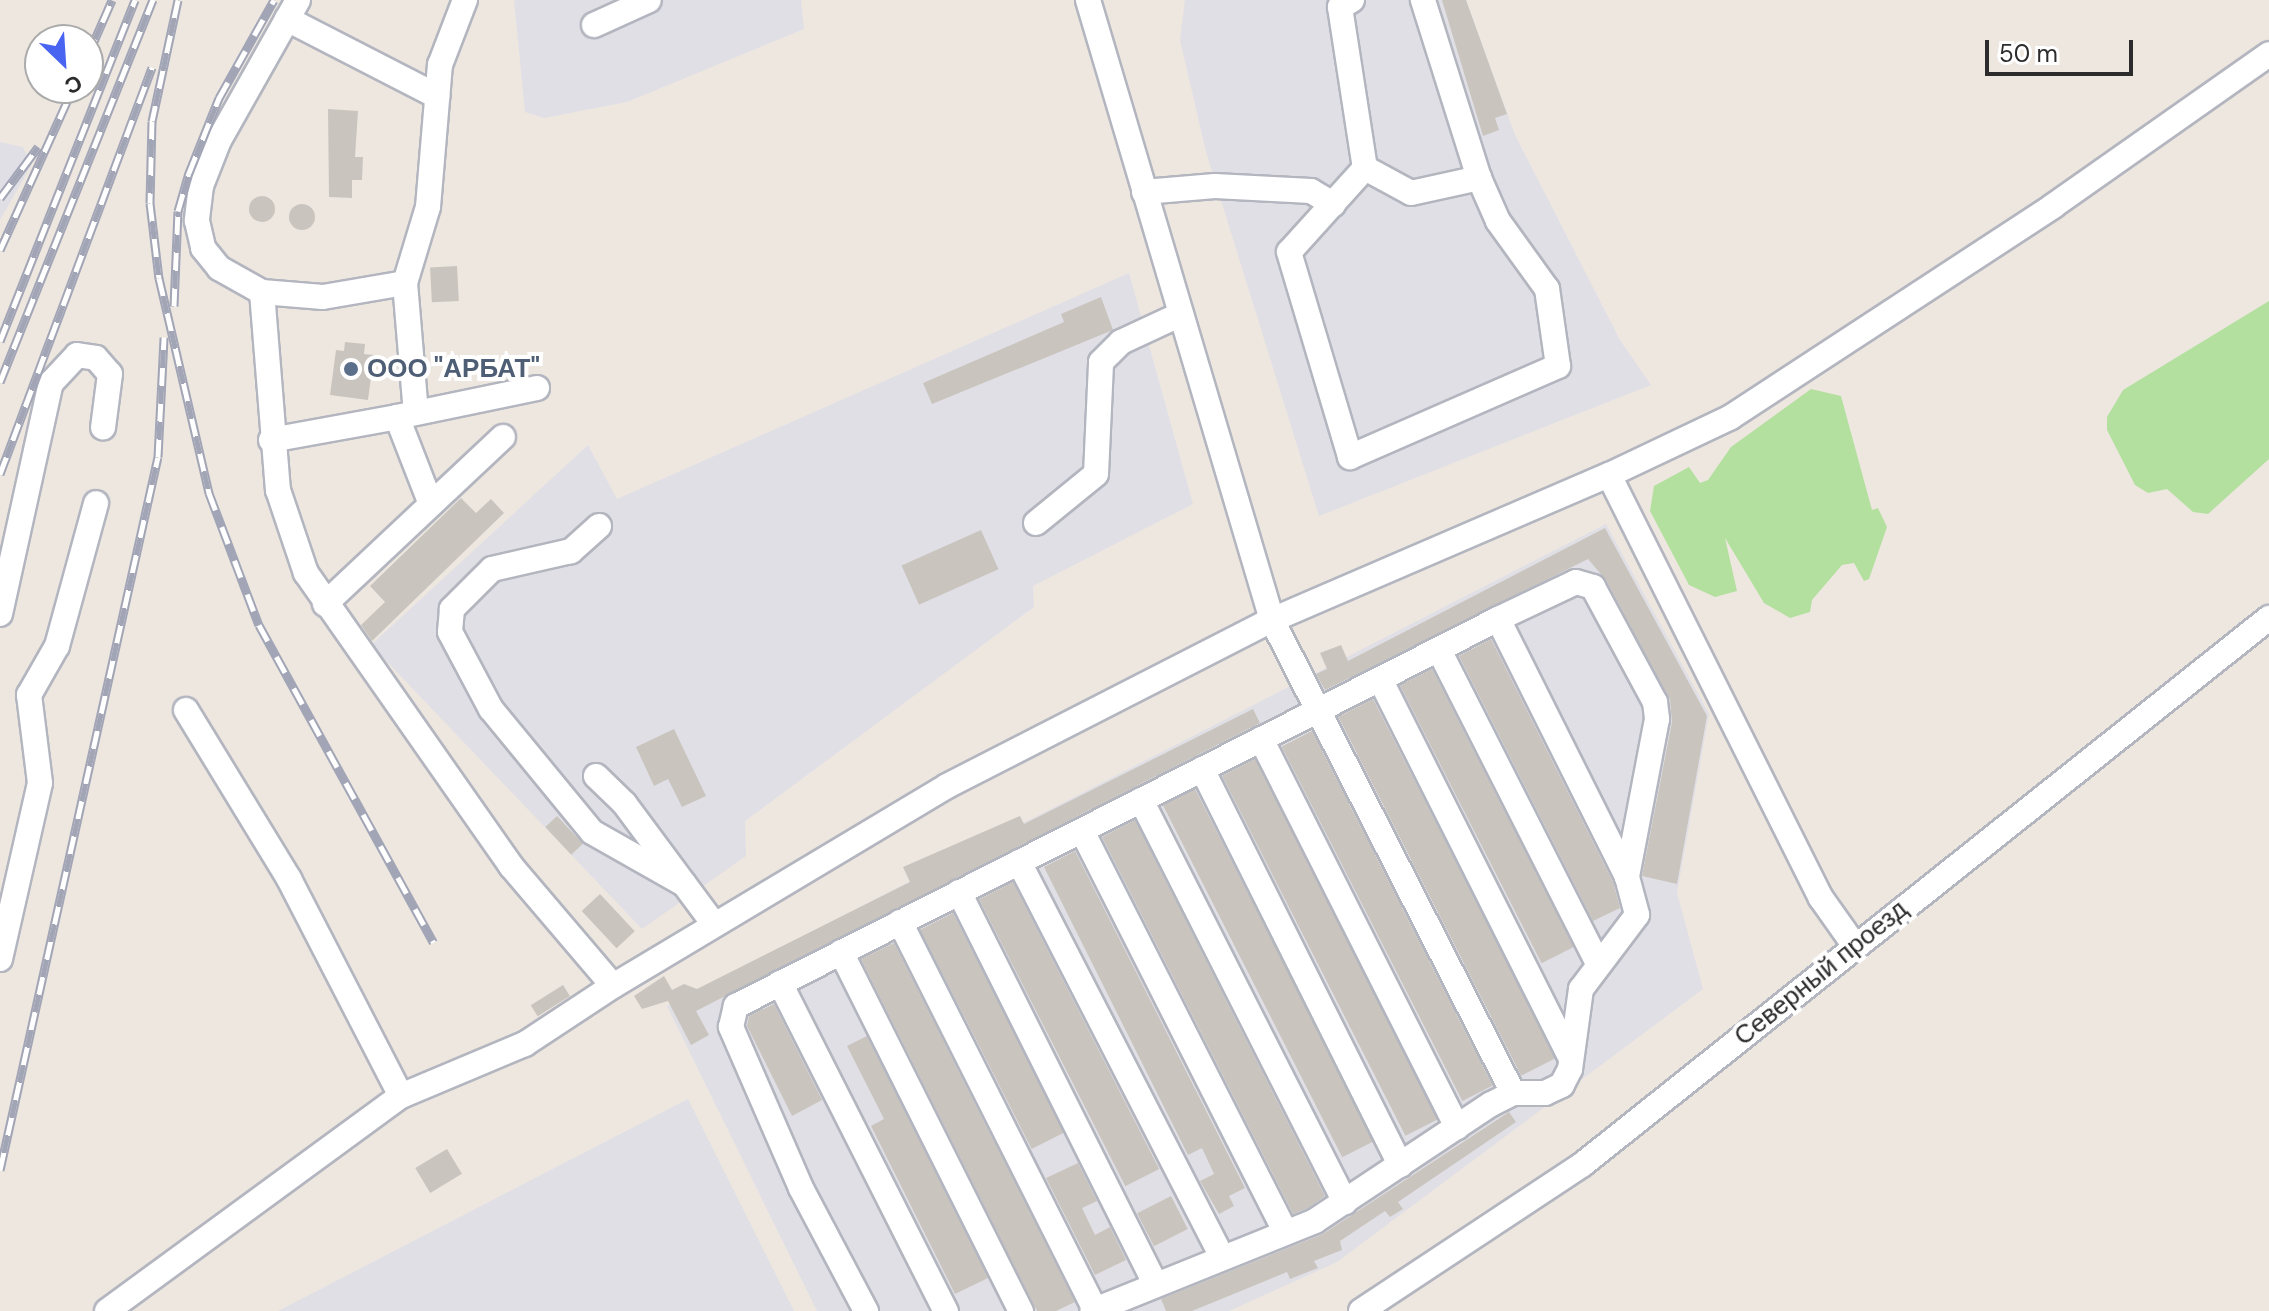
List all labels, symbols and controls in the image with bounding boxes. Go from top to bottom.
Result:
north arrow [24,24,104,104]
scale bar [1989,24,2137,74]
text: 50 m [1999,38,2058,69]
text: С [60,68,87,101]
place label: ООО "АРБАТ" [367,353,540,385]
marker: ООО "АРБАТ" [342,360,360,378]
street label: Северный проезд [1728,894,1914,1052]

